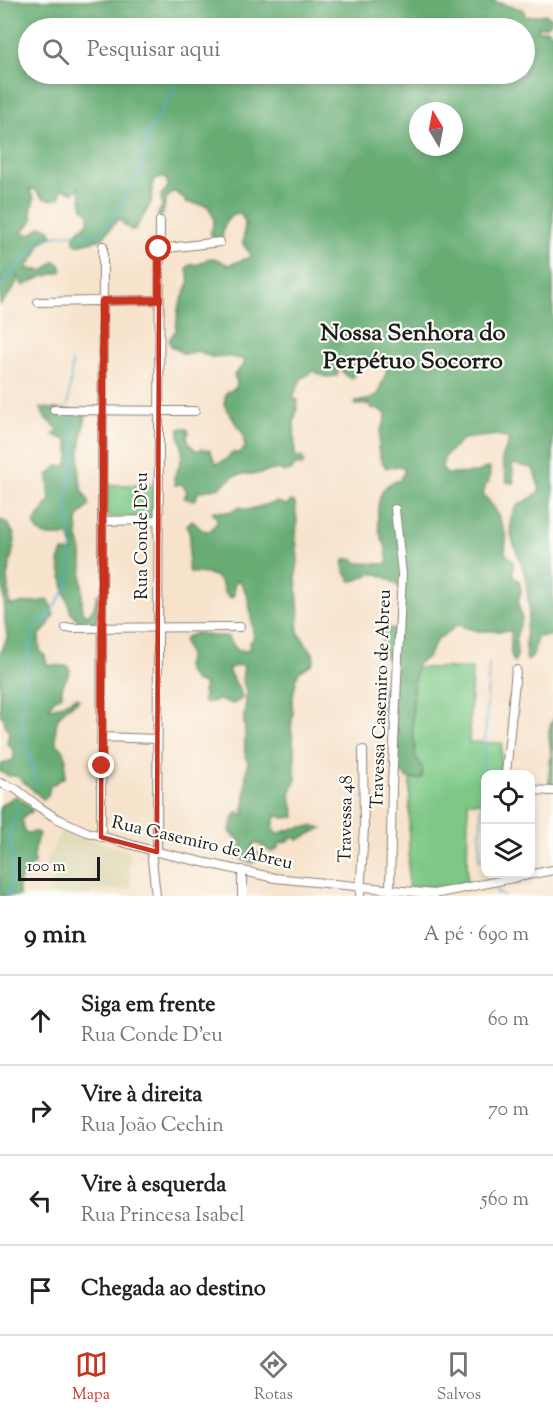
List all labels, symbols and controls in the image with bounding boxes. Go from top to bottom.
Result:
search box [18,18,535,84]
icon: search [39,35,72,68]
text: Pesquisar aqui [87,35,221,67]
north arrow [409,102,463,156]
route start [145,235,171,261]
district label: Nossa Senhora do Perpétuo Socorro [320,317,506,379]
street label: Rua Conde D'eu [130,472,156,600]
street label: Travessa Casemiro de Abreu [365,589,399,809]
route end [88,752,114,778]
map controls [481,770,535,878]
button: locate [481,770,535,824]
street label: Travessa 48 [333,775,361,863]
street label: Rua Casemiro de Abreu [109,810,295,878]
button: layers [481,824,535,878]
scale bar [18,854,100,882]
text: 100 m [27,856,66,879]
text: 9 min [24,917,86,954]
text: A pé · 690 m [423,921,529,950]
text: Siga em frente [81,990,216,1022]
icon: ahead [24,1004,57,1037]
text: 60 m [488,1006,529,1035]
text: Rua Conde D'eu [81,1022,223,1051]
text: Vire à direita [81,1080,203,1112]
icon: right [24,1094,57,1127]
text: 70 m [488,1096,529,1125]
text: Rua João Cechin [81,1112,224,1141]
text: Vire à esquerda [81,1170,226,1202]
icon: left [24,1184,57,1217]
text: 560 m [481,1186,529,1215]
text: Rua Princesa Isabel [81,1202,244,1231]
icon: arrive [24,1274,57,1307]
text: Chegada ao destino [81,1274,266,1306]
tab: Mapa [72,1348,110,1407]
tab: Rotas [254,1348,293,1407]
tab: Salvos [437,1348,481,1407]

